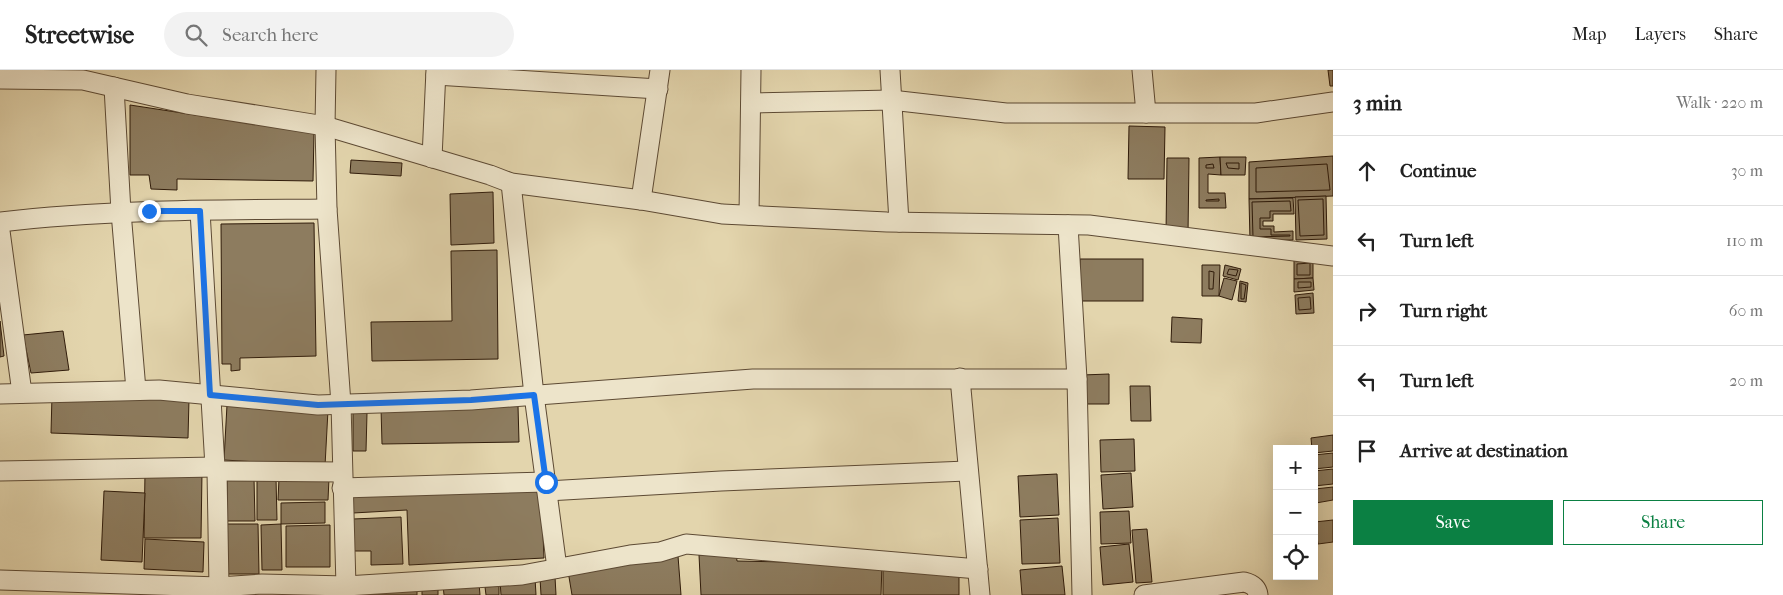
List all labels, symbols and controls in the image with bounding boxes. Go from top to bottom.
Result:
search box [164,12,514,57]
text: Streetwise [25,21,134,49]
icon: search [182,21,210,49]
text: Search here [222,24,318,46]
text: Map [1572,24,1606,45]
text: Layers [1634,24,1686,45]
text: Share [1714,24,1758,45]
text: 3 min [1353,91,1402,115]
text: Walk · 220 m [1676,93,1763,112]
icon: ahead [1353,157,1381,185]
text: Continue [1400,160,1476,182]
text: 30 m [1731,161,1763,180]
route end [138,200,161,223]
icon: left [1353,227,1381,255]
text: Turn left [1400,230,1474,252]
text: 110 m [1726,231,1763,250]
icon: right [1353,297,1381,325]
text: Turn right [1400,300,1487,322]
text: 60 m [1729,301,1763,320]
icon: left [1353,367,1381,395]
text: Turn left [1400,370,1474,392]
text: 20 m [1729,371,1763,390]
icon: arrive [1353,437,1381,465]
text: Arrive at destination [1400,440,1568,462]
map controls [1273,445,1318,580]
button: + [1273,445,1318,490]
route start [535,471,558,494]
button: − [1273,490,1318,535]
button: Save [1353,500,1553,545]
button: Share [1563,500,1763,545]
button: locate [1273,535,1318,580]

